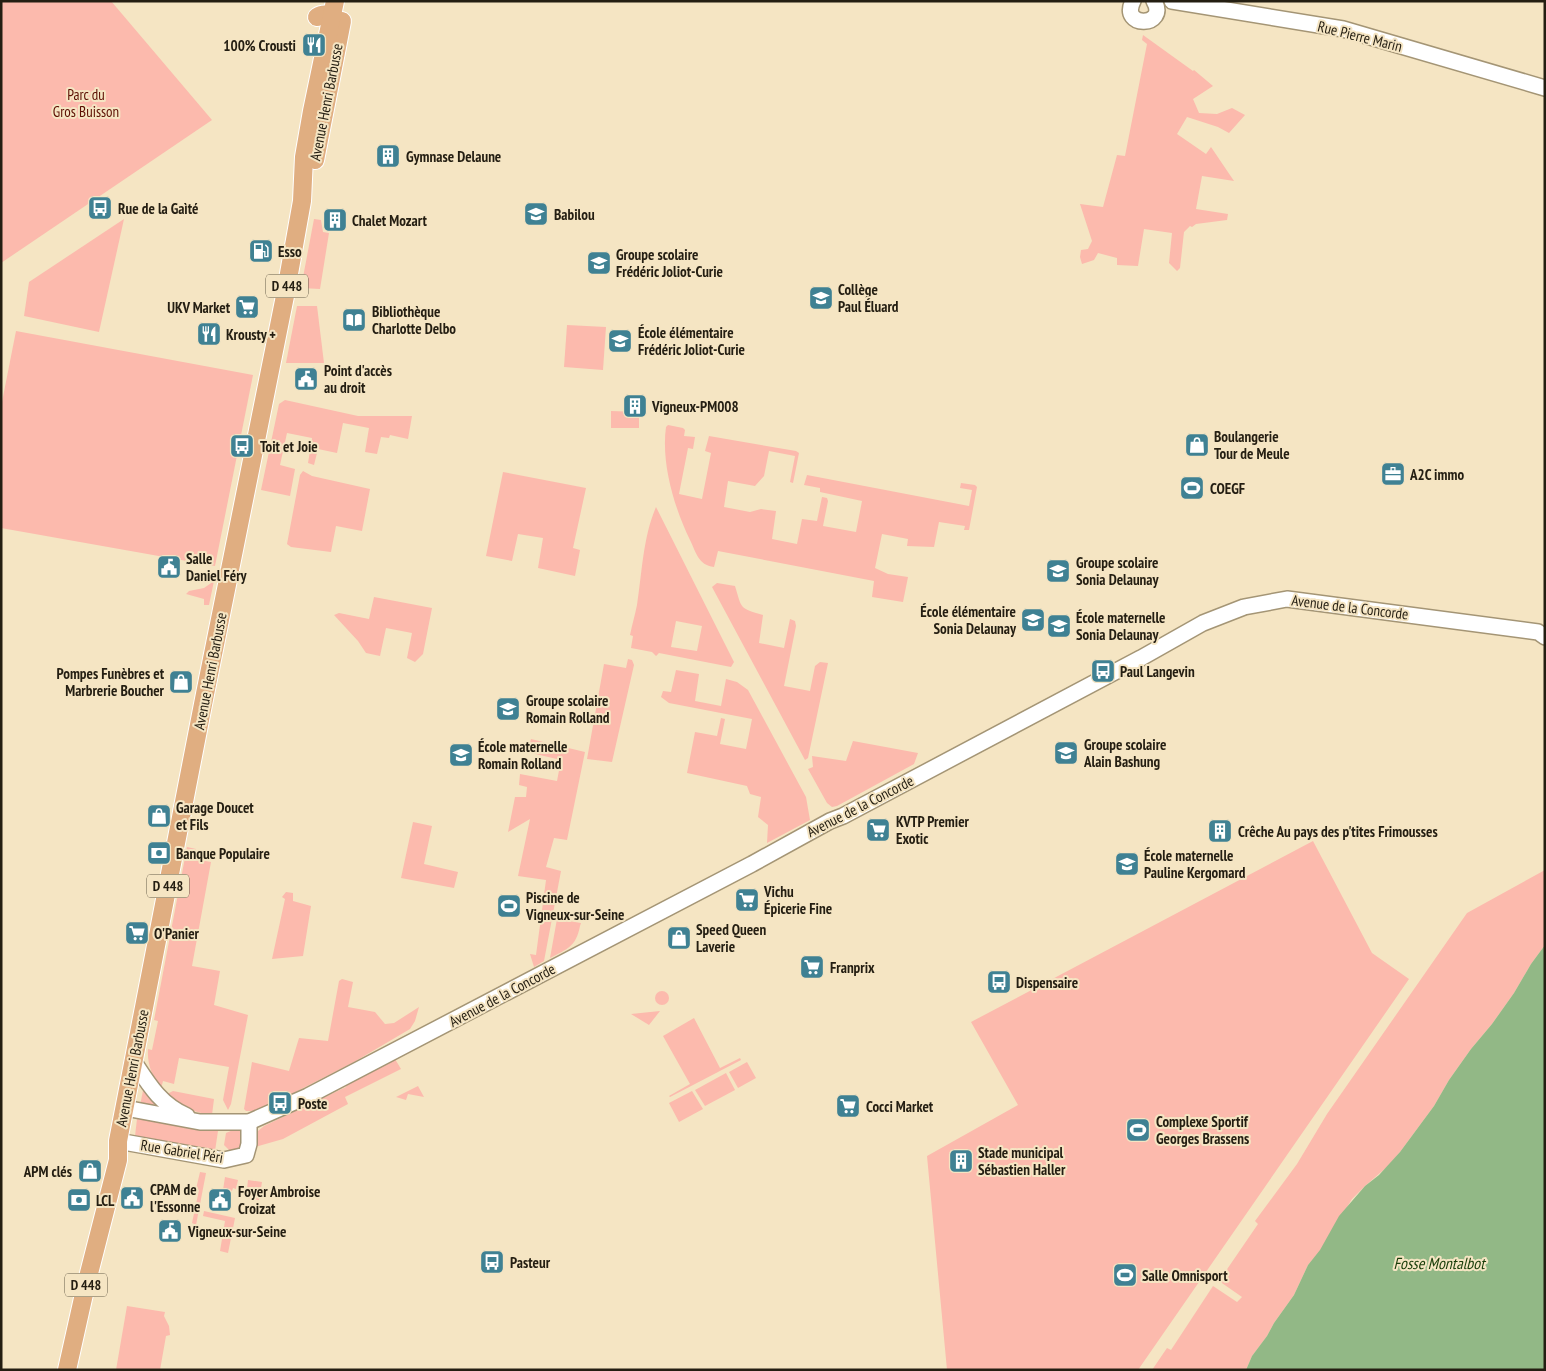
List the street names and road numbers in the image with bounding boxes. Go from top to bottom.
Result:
street label: Rue Pierre Marin [1316,16,1404,56]
street label: Avenue Henri Barbusse [305,42,347,162]
road number: D 448 [266,274,308,298]
street label: Avenue de la Concorde [1291,590,1409,624]
street label: Avenue Henri Barbusse [189,611,231,731]
street label: Avenue de la Concorde [803,771,917,841]
road number: D 448 [147,874,189,898]
street label: Avenue de la Concorde [446,959,558,1031]
street label: Avenue Henri Barbusse [111,1008,153,1128]
street label: Rue Gabriel Péri [139,1135,225,1167]
road number: D 448 [65,1274,107,1296]

